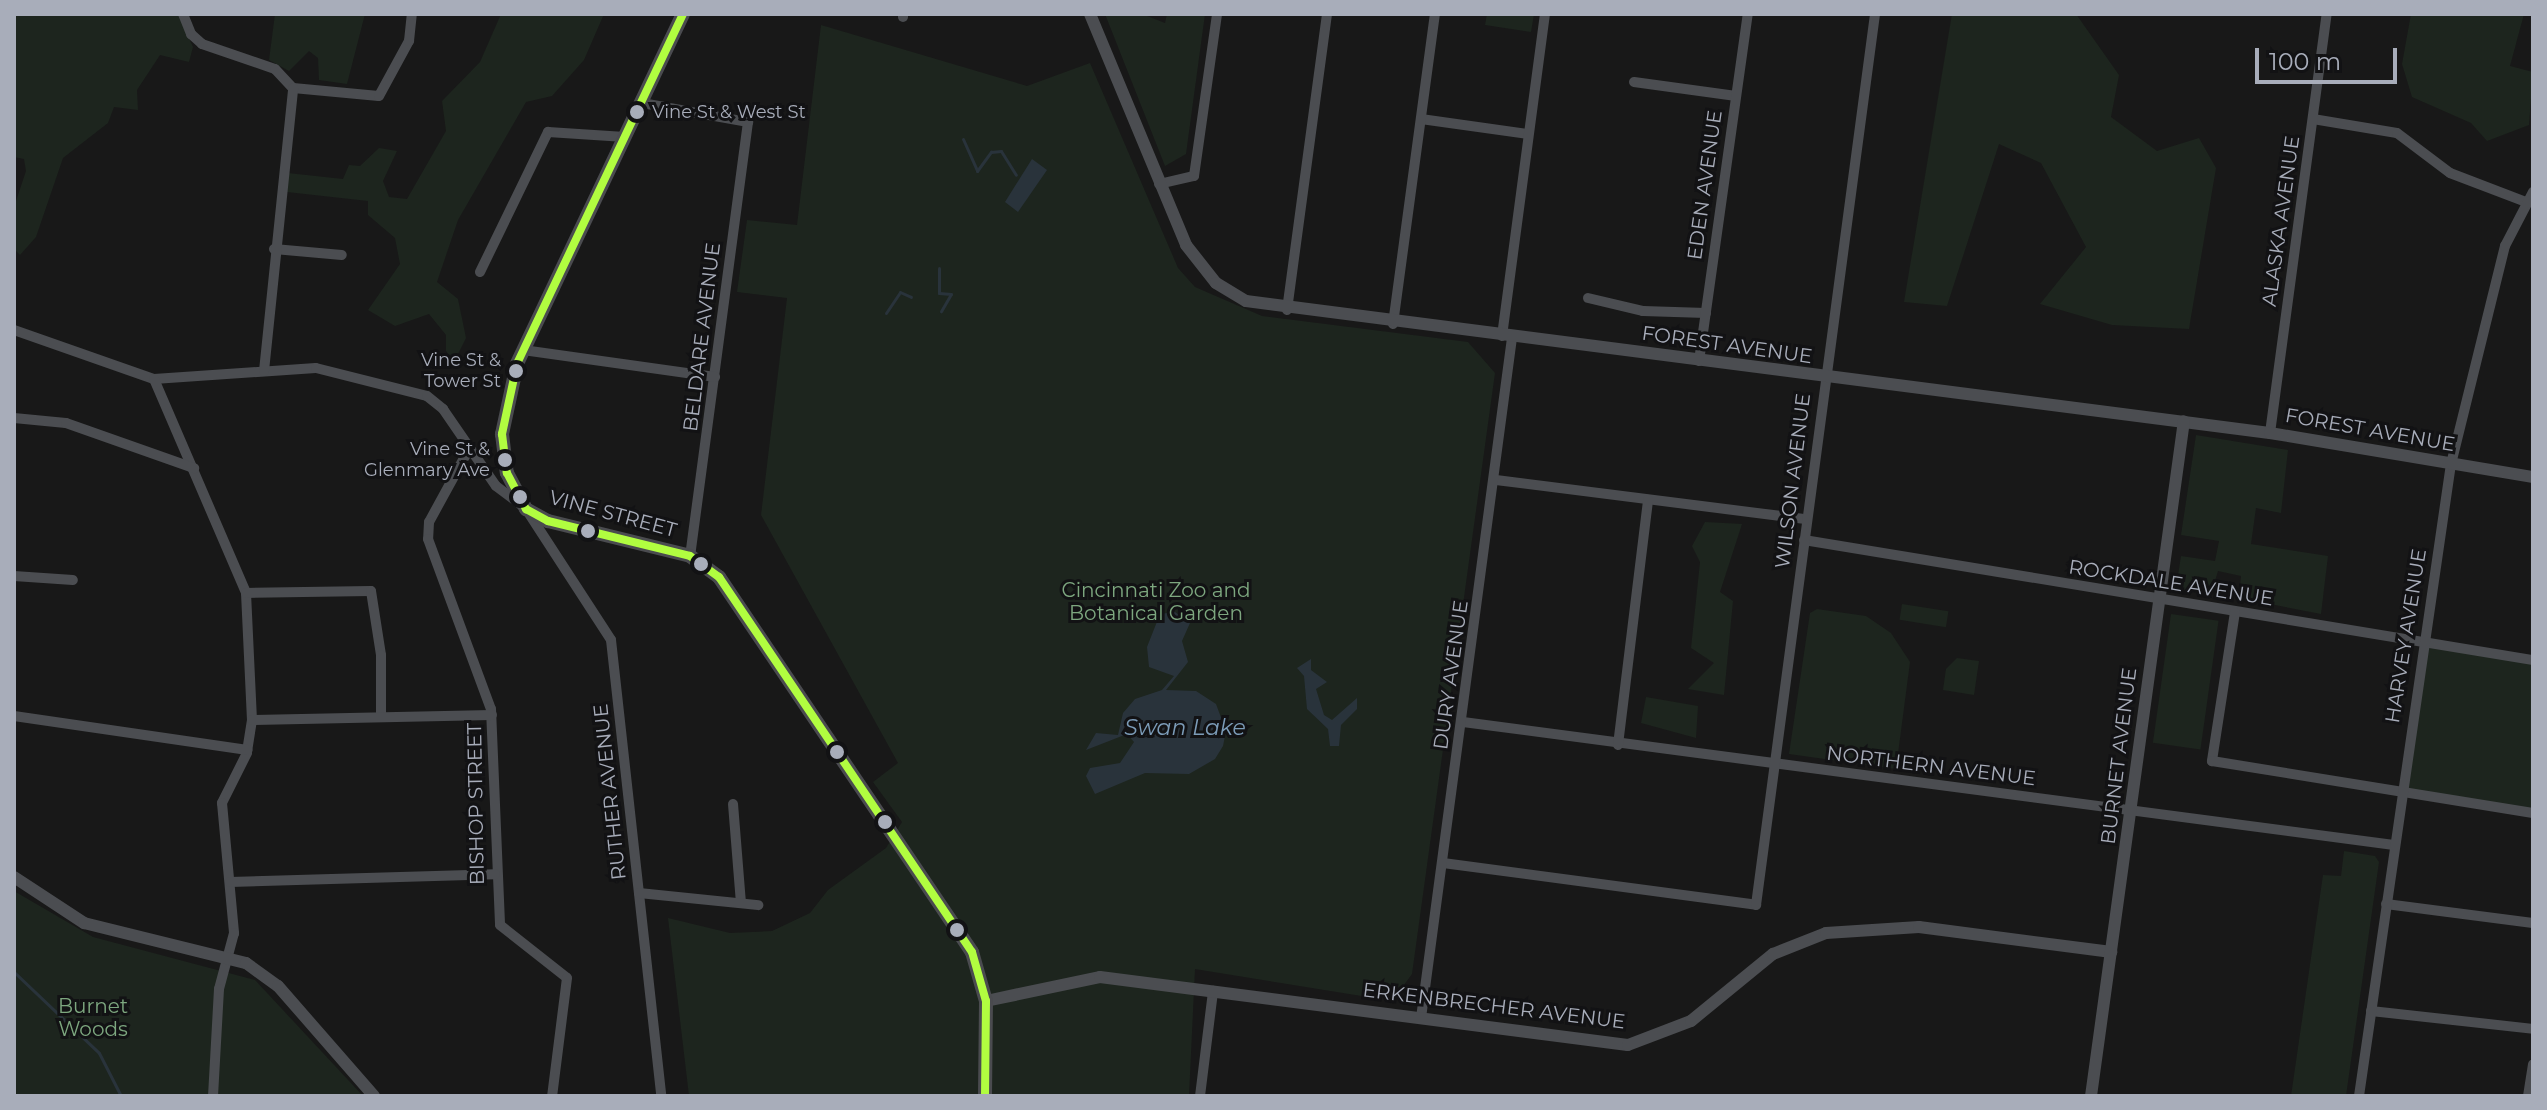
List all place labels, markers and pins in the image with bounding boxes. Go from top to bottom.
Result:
place label: Vine St & West St [652,101,806,123]
marker: Vine St & West St [629,104,645,120]
place label: Vine St & Tower St [421,350,501,392]
marker: Vine St & Tower St [508,363,524,379]
place label: Vine St & Glenmary Ave [364,439,490,482]
marker: Vine St & Glenmary Ave [497,452,513,468]
unlabelled marker [512,489,528,505]
unlabelled marker [580,523,596,539]
unlabelled marker [693,556,709,572]
unlabelled marker [829,744,845,760]
unlabelled marker [877,814,893,830]
unlabelled marker [949,922,965,938]

